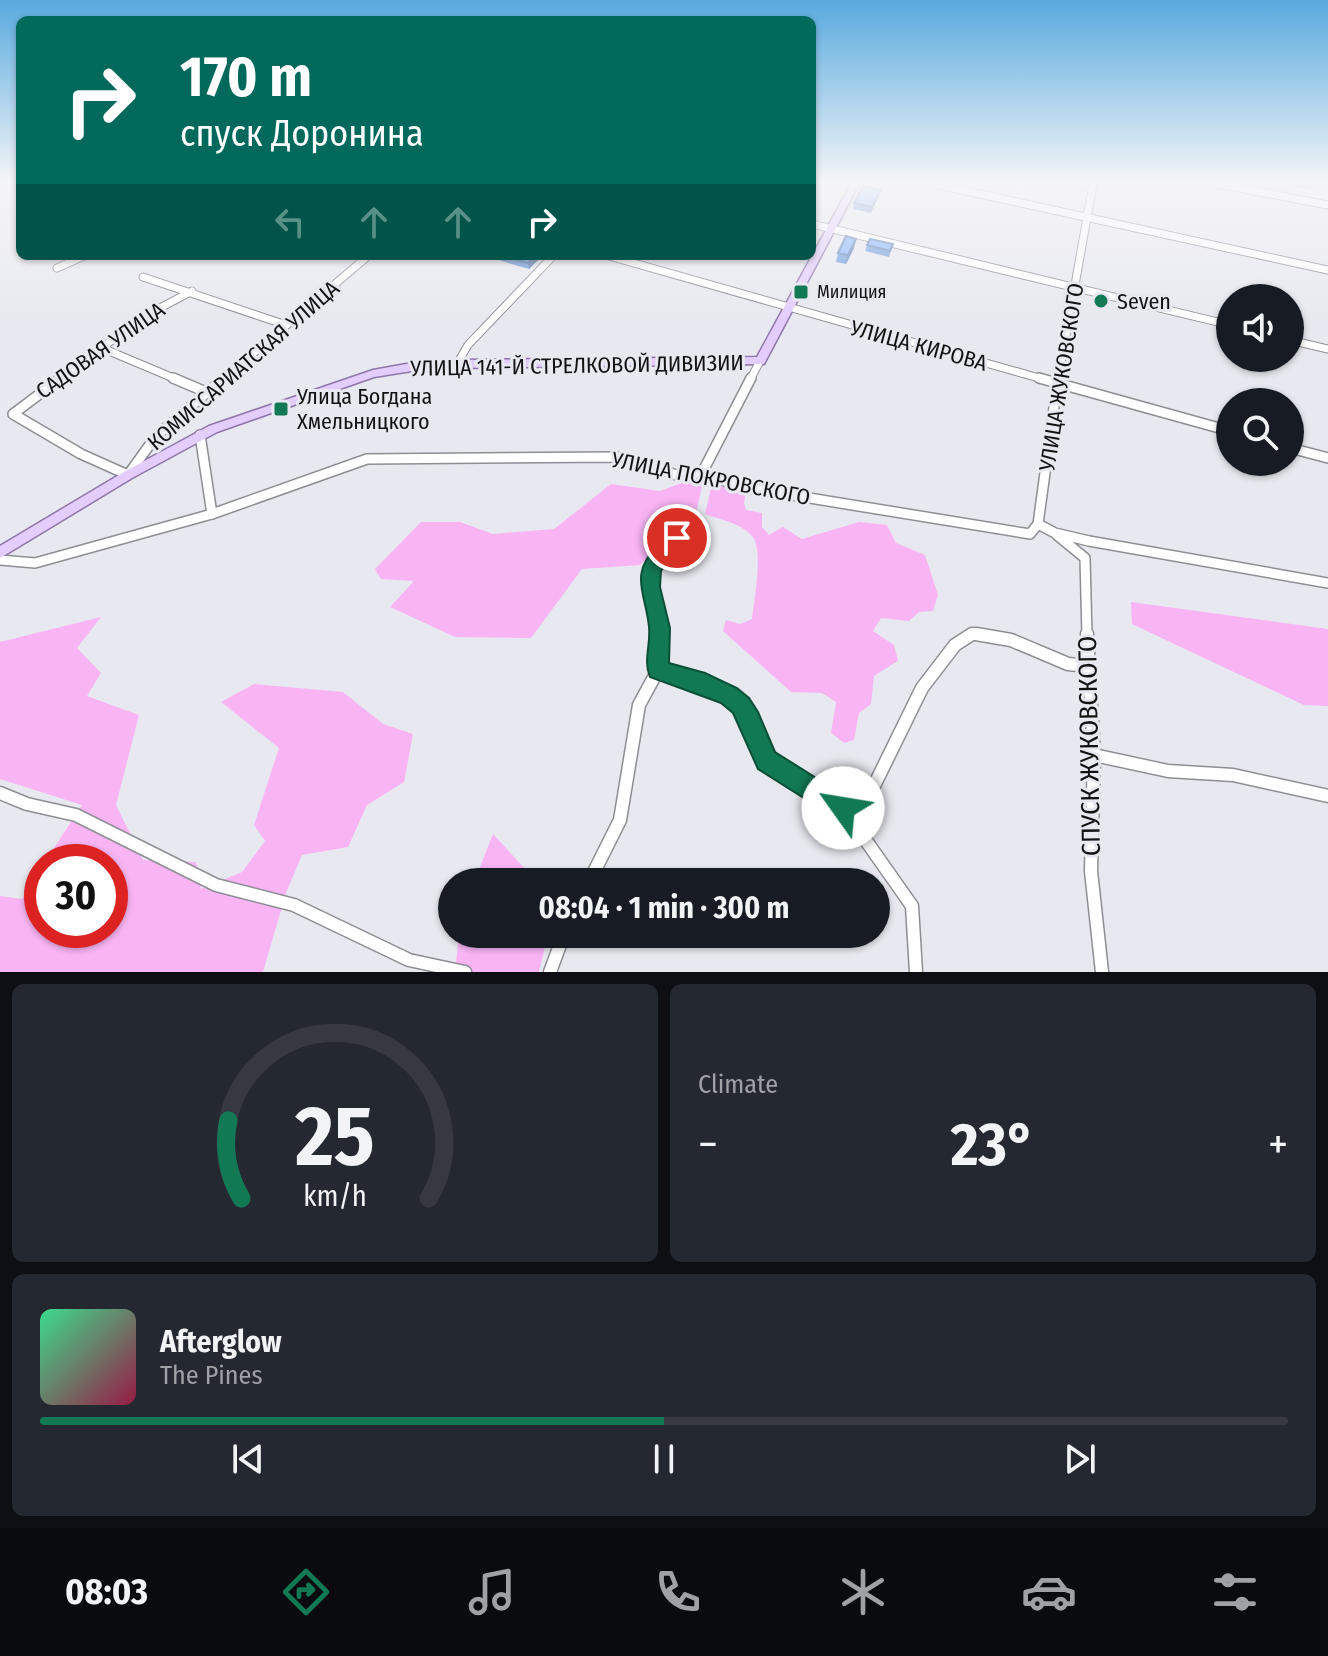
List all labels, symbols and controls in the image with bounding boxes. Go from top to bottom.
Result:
text: 170 m [180,44,312,111]
icon: right [48,48,152,152]
text: спуск Доронина [180,112,424,156]
icon: left [268,200,312,244]
icon: ahead [352,200,396,244]
icon: ahead [436,200,480,244]
icon: right [520,200,564,244]
street label: КОМИССАРИАТСКАЯ УЛИЦА [142,274,345,456]
place label: Милиция [817,281,887,303]
street label: УЛИЦА ЖУКОВСКОГО [1033,281,1090,474]
marker: Милиция [792,283,810,301]
map controls [1216,284,1304,476]
button: sound [1216,284,1304,372]
place label: Seven [1117,288,1171,315]
marker: Seven [1092,292,1110,310]
street label: САДОВАЯ УЛИЦА [31,296,170,405]
street label: УЛИЦА КИРОВА [847,314,991,377]
street label: УЛИЦА 141-Й СТРЕЛКОВОЙ ДИВИЗИИ [409,349,744,382]
place label: Улица Богдана Хмельницкого [296,383,432,435]
button: search [1216,388,1304,476]
marker: Улица Богдана Хмельницкого [272,400,290,418]
street label: УЛИЦА ПОКРОВСКОГО [608,446,813,511]
pin [643,504,711,572]
icon: arrive [655,516,699,560]
street label: СПУСК ЖУКОВСКОГО [1072,636,1107,856]
position arrow [801,766,885,850]
speed limit sign: 30 [24,844,128,948]
text: 08:04 · 1 min · 300 m [539,890,789,926]
text: Climate [698,1069,778,1100]
text: 25 [294,1087,375,1187]
text: 23° [951,1109,1035,1181]
text: − [698,1118,718,1171]
text: + [1268,1118,1288,1171]
text: km/h [303,1179,367,1214]
text: Afterglow [160,1324,282,1360]
text: The Pines [160,1360,263,1391]
icon: previous [226,1437,270,1481]
icon: pause [642,1437,686,1481]
icon: next [1058,1437,1102,1481]
icon: directions [278,1564,334,1620]
icon: music [464,1564,520,1620]
icon: phone [650,1564,706,1620]
icon: climate [835,1564,891,1620]
icon: car [1021,1564,1077,1620]
icon: filters [1207,1564,1263,1620]
text: 08:03 [65,1570,148,1614]

